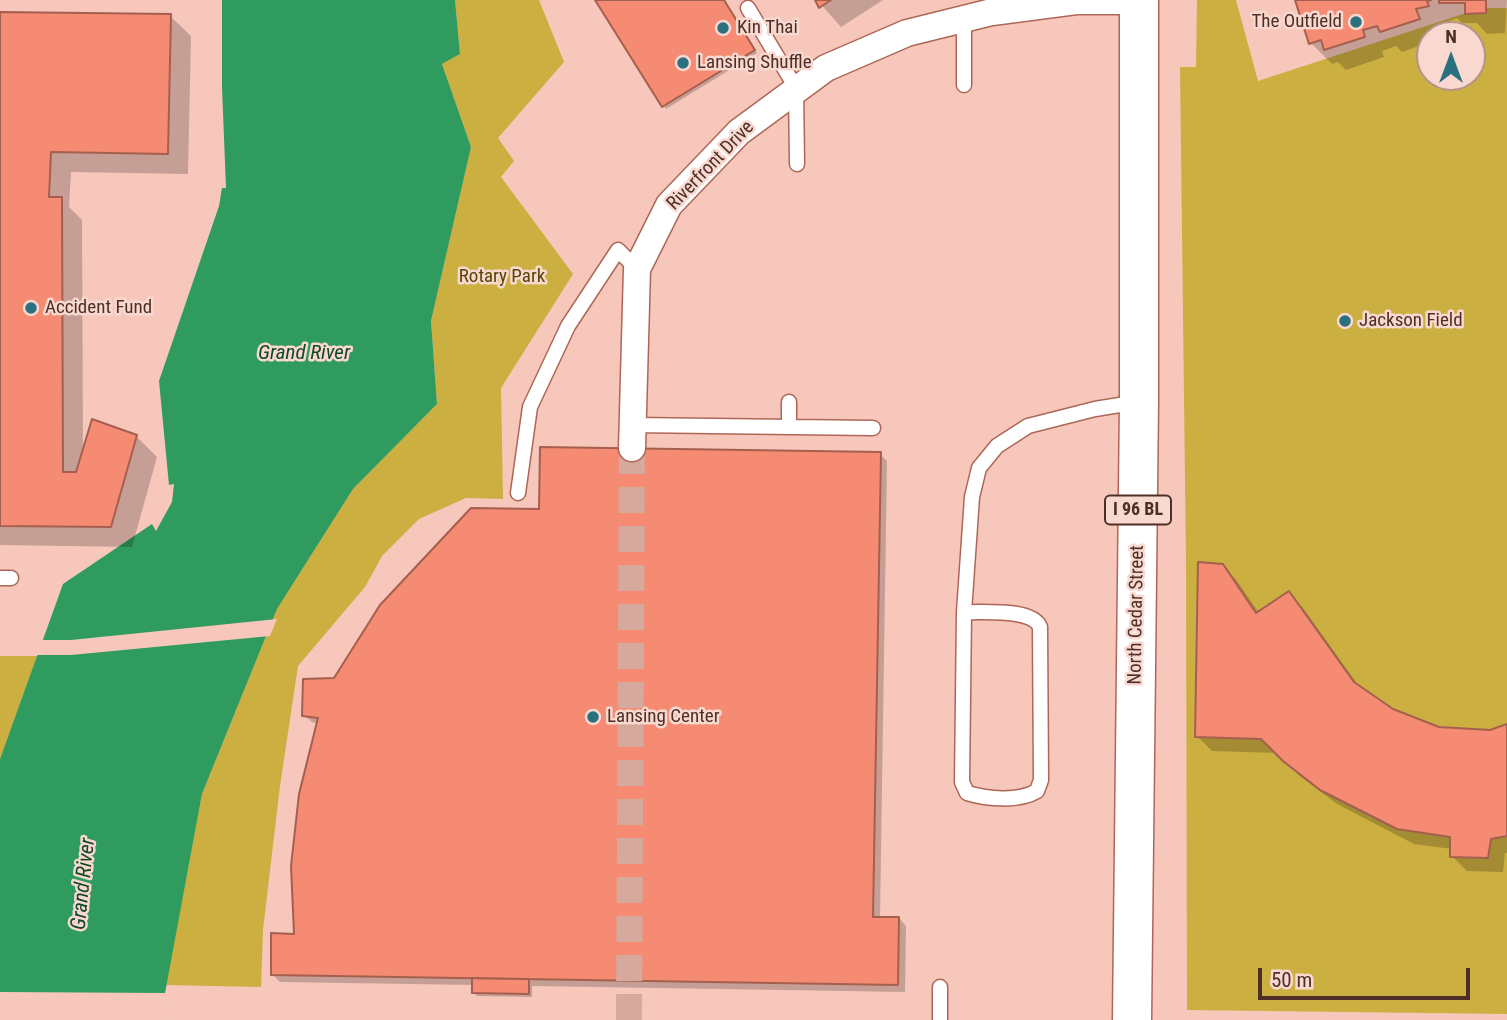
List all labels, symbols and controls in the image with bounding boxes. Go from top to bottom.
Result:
place label: The Outfield [1251,11,1342,33]
marker: The Outfield [1348,14,1364,30]
place label: Kin Thai [737,17,798,39]
marker: Kin Thai [715,20,731,36]
north arrow [1416,21,1486,91]
text: N [1445,25,1457,48]
place label: Lansing Shuffle [697,52,812,74]
marker: Lansing Shuffle [675,55,691,71]
street label: Riverfront Drive [663,117,759,215]
park label: Rotary Park [459,266,545,288]
place label: Accident Fund [45,297,152,319]
marker: Accident Fund [23,300,39,316]
place label: Jackson Field [1359,310,1463,332]
marker: Jackson Field [1337,313,1353,329]
water label: Grand River [258,341,350,367]
road number: I 96 BL [1105,496,1171,524]
street label: North Cedar Street [1124,545,1150,685]
place label: Lansing Center [607,706,719,728]
marker: Lansing Center [585,709,601,725]
water label: Grand River [67,837,101,931]
scale bar [1262,954,1474,998]
text: 50 m [1271,968,1312,992]

